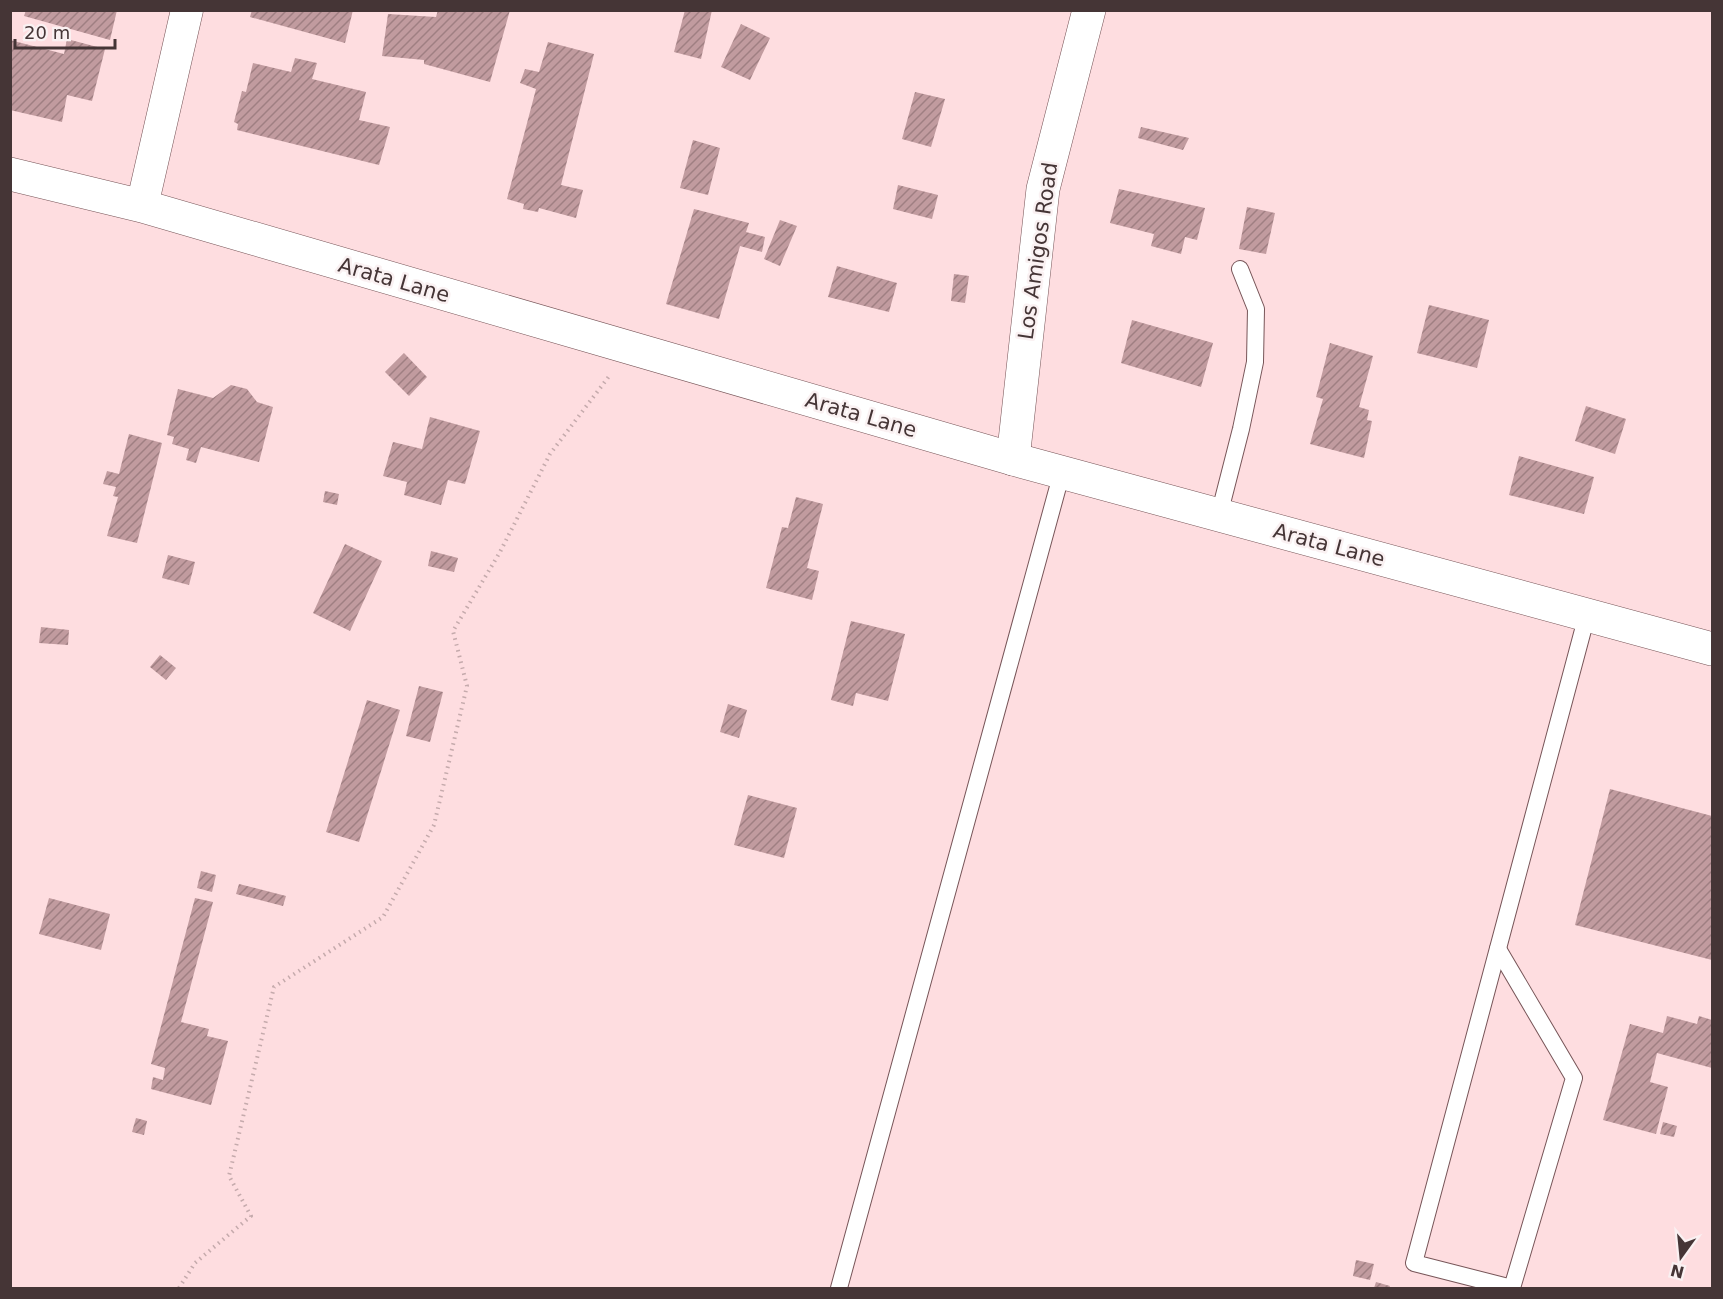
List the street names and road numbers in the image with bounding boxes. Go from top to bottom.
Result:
street label: Los Amigos Road [1014,161,1062,341]
street label: Arata Lane [336,253,452,307]
street label: Arata Lane [803,388,919,442]
street label: Arata Lane [1271,519,1387,571]

